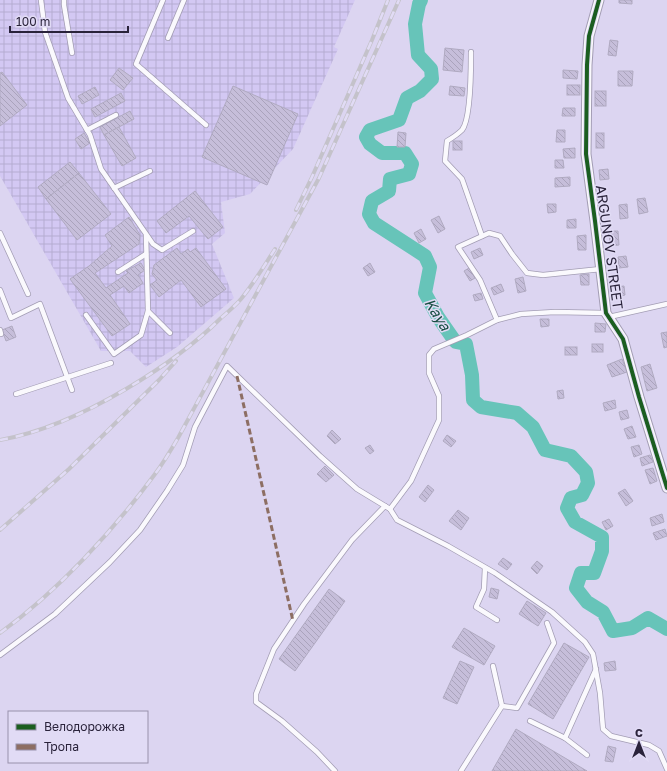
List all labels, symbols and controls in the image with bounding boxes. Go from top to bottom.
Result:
scale bar [10,8,128,34]
text: 100 m [16,14,50,29]
street label: ARGUNOV STREET [593,184,627,311]
water label: Kaya [420,294,455,334]
legend [8,711,148,763]
text: Велодорожка [44,719,125,734]
north arrow [619,723,659,763]
text: С [635,726,643,739]
text: Тропа [44,739,79,754]

